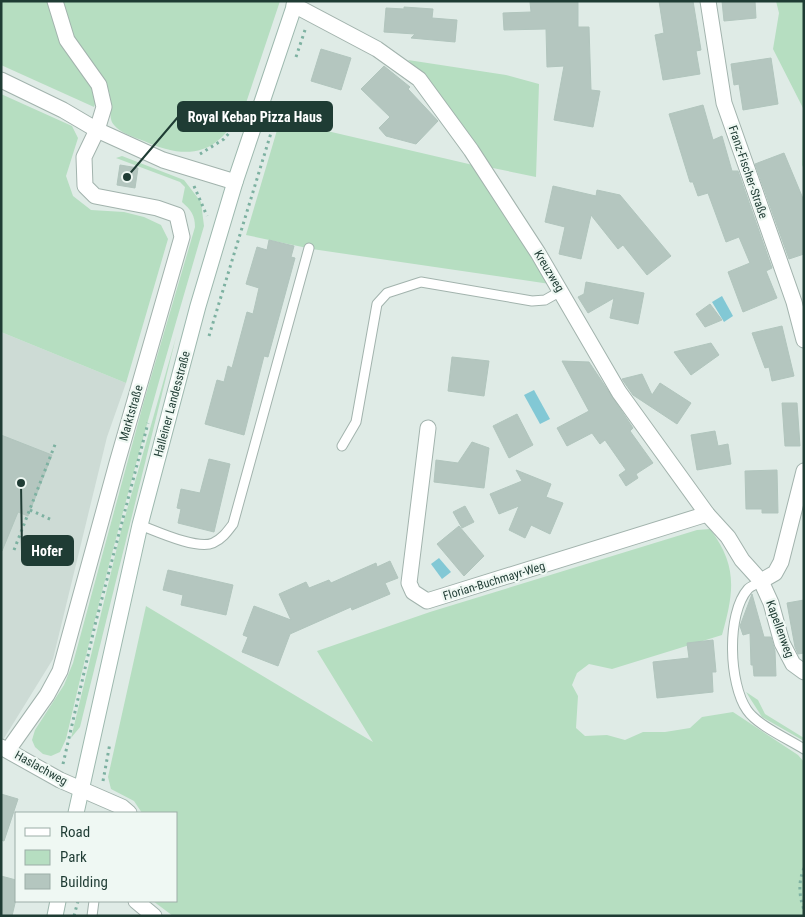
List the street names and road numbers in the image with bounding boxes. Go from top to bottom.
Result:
street label: Franz-Fischer-Straße [726,124,771,221]
street label: Kreuzweg [531,248,567,294]
street label: Halleiner Landesstraße [151,349,193,459]
street label: Marktstraße [116,383,146,443]
street label: Florian-Buchmayr-Weg [441,559,547,603]
street label: Kapellenweg [763,598,797,660]
street label: Haslachweg [12,748,70,788]

